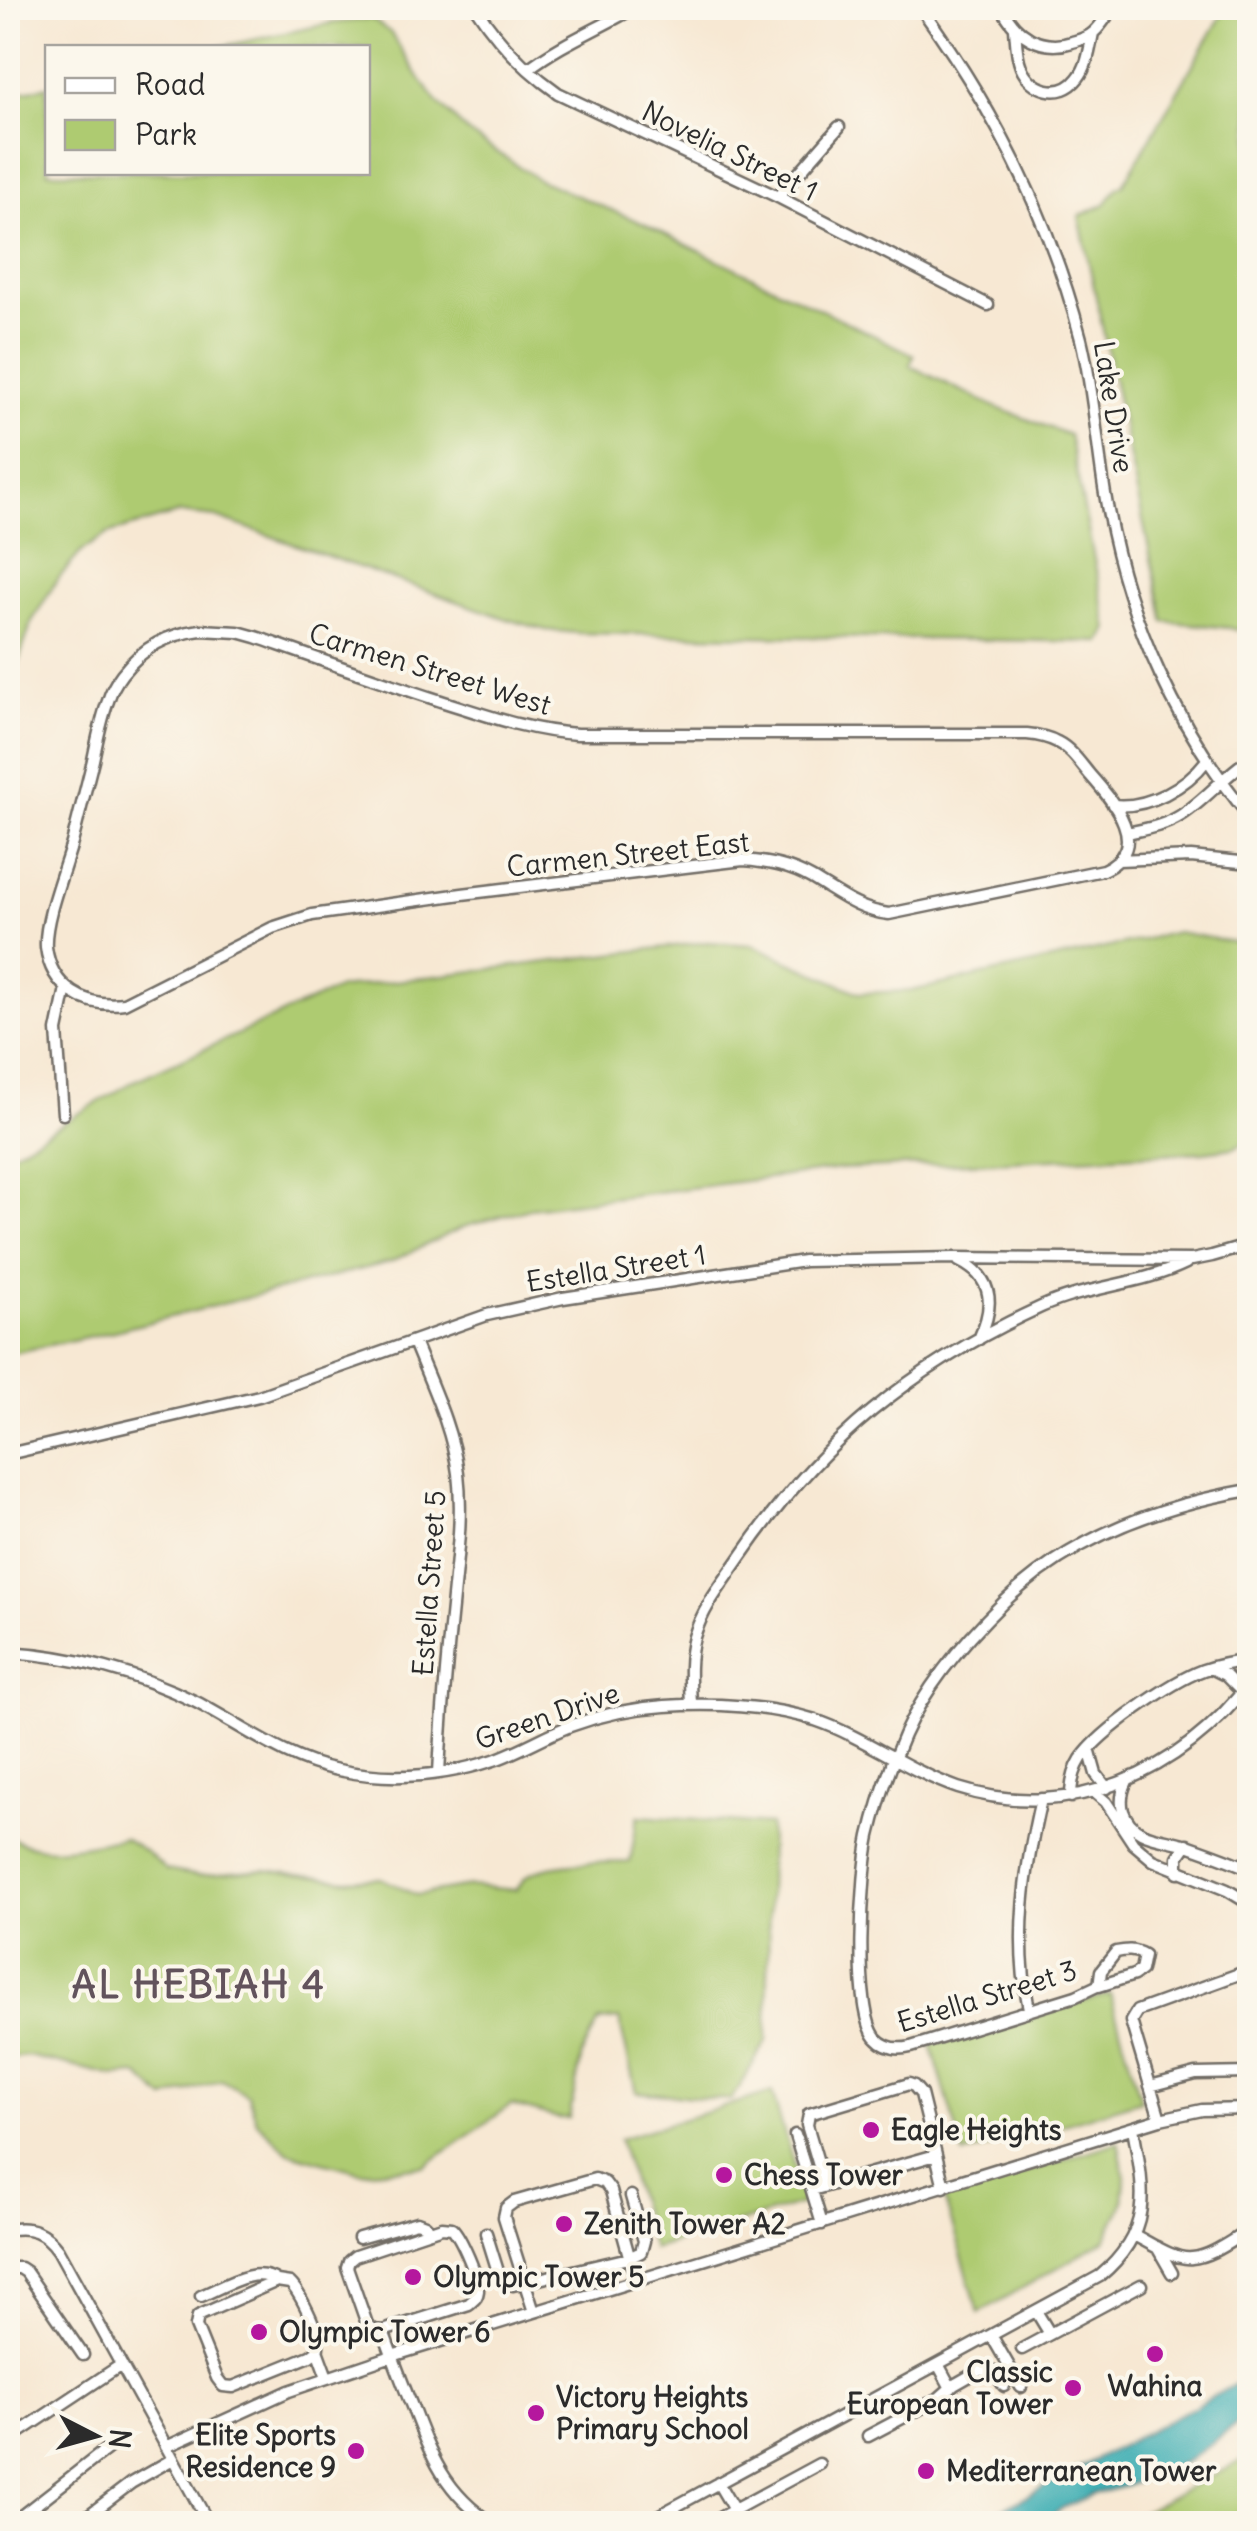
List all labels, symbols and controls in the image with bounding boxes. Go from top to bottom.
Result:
legend [45,45,370,175]
text: Road [135,65,205,103]
street label: Novelia Street 1 [636,93,824,209]
text: Park [135,115,197,153]
street label: Lake Drive [1086,338,1142,476]
street label: Carmen Street West [305,615,555,723]
street label: Carmen Street East [505,823,751,885]
street label: Estella Street 1 [524,1236,708,1300]
street label: Estella Street 5 [405,1489,453,1677]
street label: Green Drive [470,1675,624,1757]
street label: Estella Street 3 [893,1952,1081,2040]
district label: AL HEBIAH 4 [71,1961,327,2008]
place label: Eagle Heights [891,2112,1062,2148]
marker: Eagle Heights [860,2119,882,2141]
place label: Chess Tower [744,2157,903,2193]
marker: Chess Tower [713,2164,735,2186]
place label: Zenith Tower A2 [584,2206,786,2242]
marker: Zenith Tower A2 [553,2213,575,2235]
place label: Olympic Tower 5 [433,2259,644,2295]
marker: Olympic Tower 5 [402,2266,424,2288]
place label: Olympic Tower 6 [279,2314,490,2350]
marker: Olympic Tower 6 [248,2321,270,2343]
marker: Wahina [1144,2343,1166,2365]
place label: Classic European Tower [847,2354,1054,2422]
place label: Wahina [1107,2368,1203,2404]
marker: Classic European Tower [1062,2377,1084,2399]
place label: Victory Heights Primary School [556,2379,749,2447]
north arrow [45,2386,145,2486]
marker: Victory Heights Primary School [525,2402,547,2424]
place label: Elite Sports Residence 9 [185,2417,336,2485]
text: N [101,2427,139,2450]
marker: Elite Sports Residence 9 [345,2440,367,2462]
place label: Mediterranean Tower [946,2453,1217,2489]
marker: Mediterranean Tower [915,2460,937,2482]

